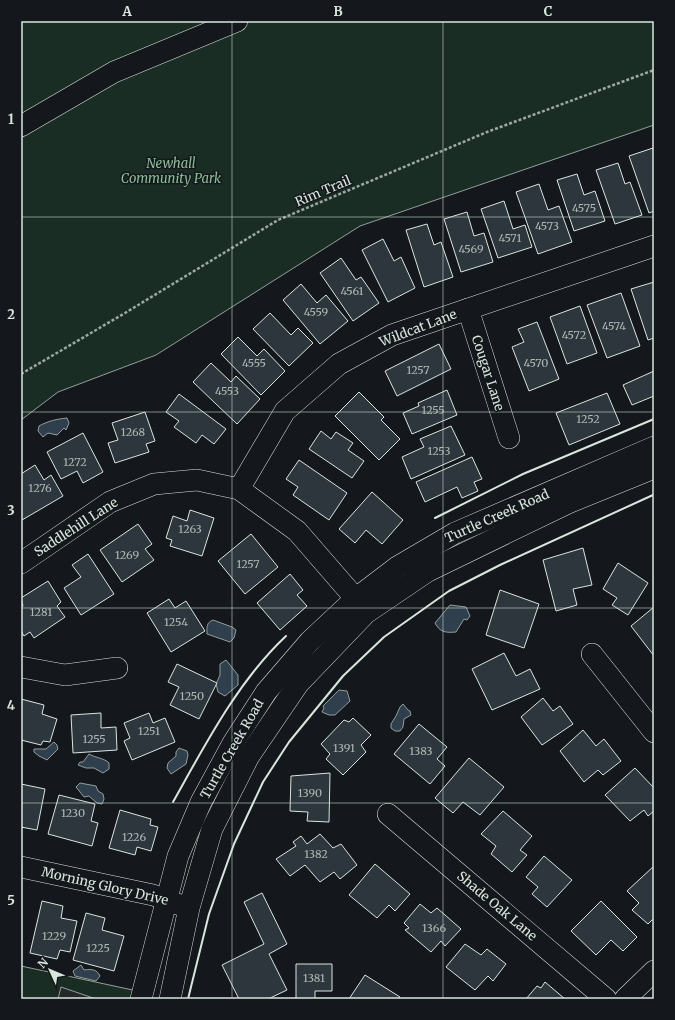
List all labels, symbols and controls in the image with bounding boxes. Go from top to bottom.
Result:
text: A [121,3,132,20]
text: B [333,3,343,20]
text: C [544,3,553,20]
text: 1 [8,111,14,128]
park label: Newhall Community Park [121,155,221,187]
street label: Rim Trail [292,172,354,210]
house number: 4575 [572,201,596,215]
house number: 4573 [535,219,559,233]
house number: 4571 [499,231,521,245]
house number: 4569 [458,242,484,256]
house number: 4561 [341,284,363,298]
house number: 4559 [304,305,329,319]
street label: Wildcat Lane [376,305,459,351]
text: 2 [7,306,15,323]
house number: 4574 [602,319,626,333]
house number: 4572 [562,328,586,342]
street label: Cougar Lane [468,333,508,413]
house number: 4555 [242,356,266,370]
house number: 4570 [524,356,548,370]
house number: 1257 [406,363,430,377]
house number: 4553 [215,384,239,398]
house number: 1255 [421,403,445,417]
house number: 1252 [576,412,600,426]
house number: 1268 [121,425,146,439]
house number: 1253 [427,444,451,458]
house number: 1272 [63,455,87,469]
house number: 1276 [28,481,52,495]
street label: Turtle Creek Road [442,485,552,547]
street label: Saddlehill Lane [31,494,121,560]
text: 3 [7,502,15,519]
house number: 1263 [178,522,202,536]
house number: 1269 [115,548,139,562]
house number: 1257 [236,557,260,571]
house number: 1281 [30,605,52,619]
house number: 1254 [164,615,188,629]
house number: 1250 [180,689,204,703]
street label: Turtle Creek Road [197,696,268,802]
text: 4 [7,697,16,714]
house number: 1251 [138,724,160,738]
house number: 1255 [82,732,106,746]
house number: 1391 [333,741,355,755]
house number: 1383 [409,744,433,758]
house number: 1390 [298,786,322,800]
house number: 1230 [61,806,85,820]
house number: 1226 [122,830,146,844]
house number: 1382 [304,847,328,861]
street label: Morning Glory Drive [40,863,170,909]
street label: Shade Oak Lane [453,867,541,945]
text: 5 [7,892,15,909]
house number: 1366 [422,921,446,935]
house number: 1229 [42,929,66,943]
house number: 1225 [86,941,110,955]
north arrow [30,950,70,990]
text: N [35,955,51,971]
house number: 1381 [303,971,325,985]

